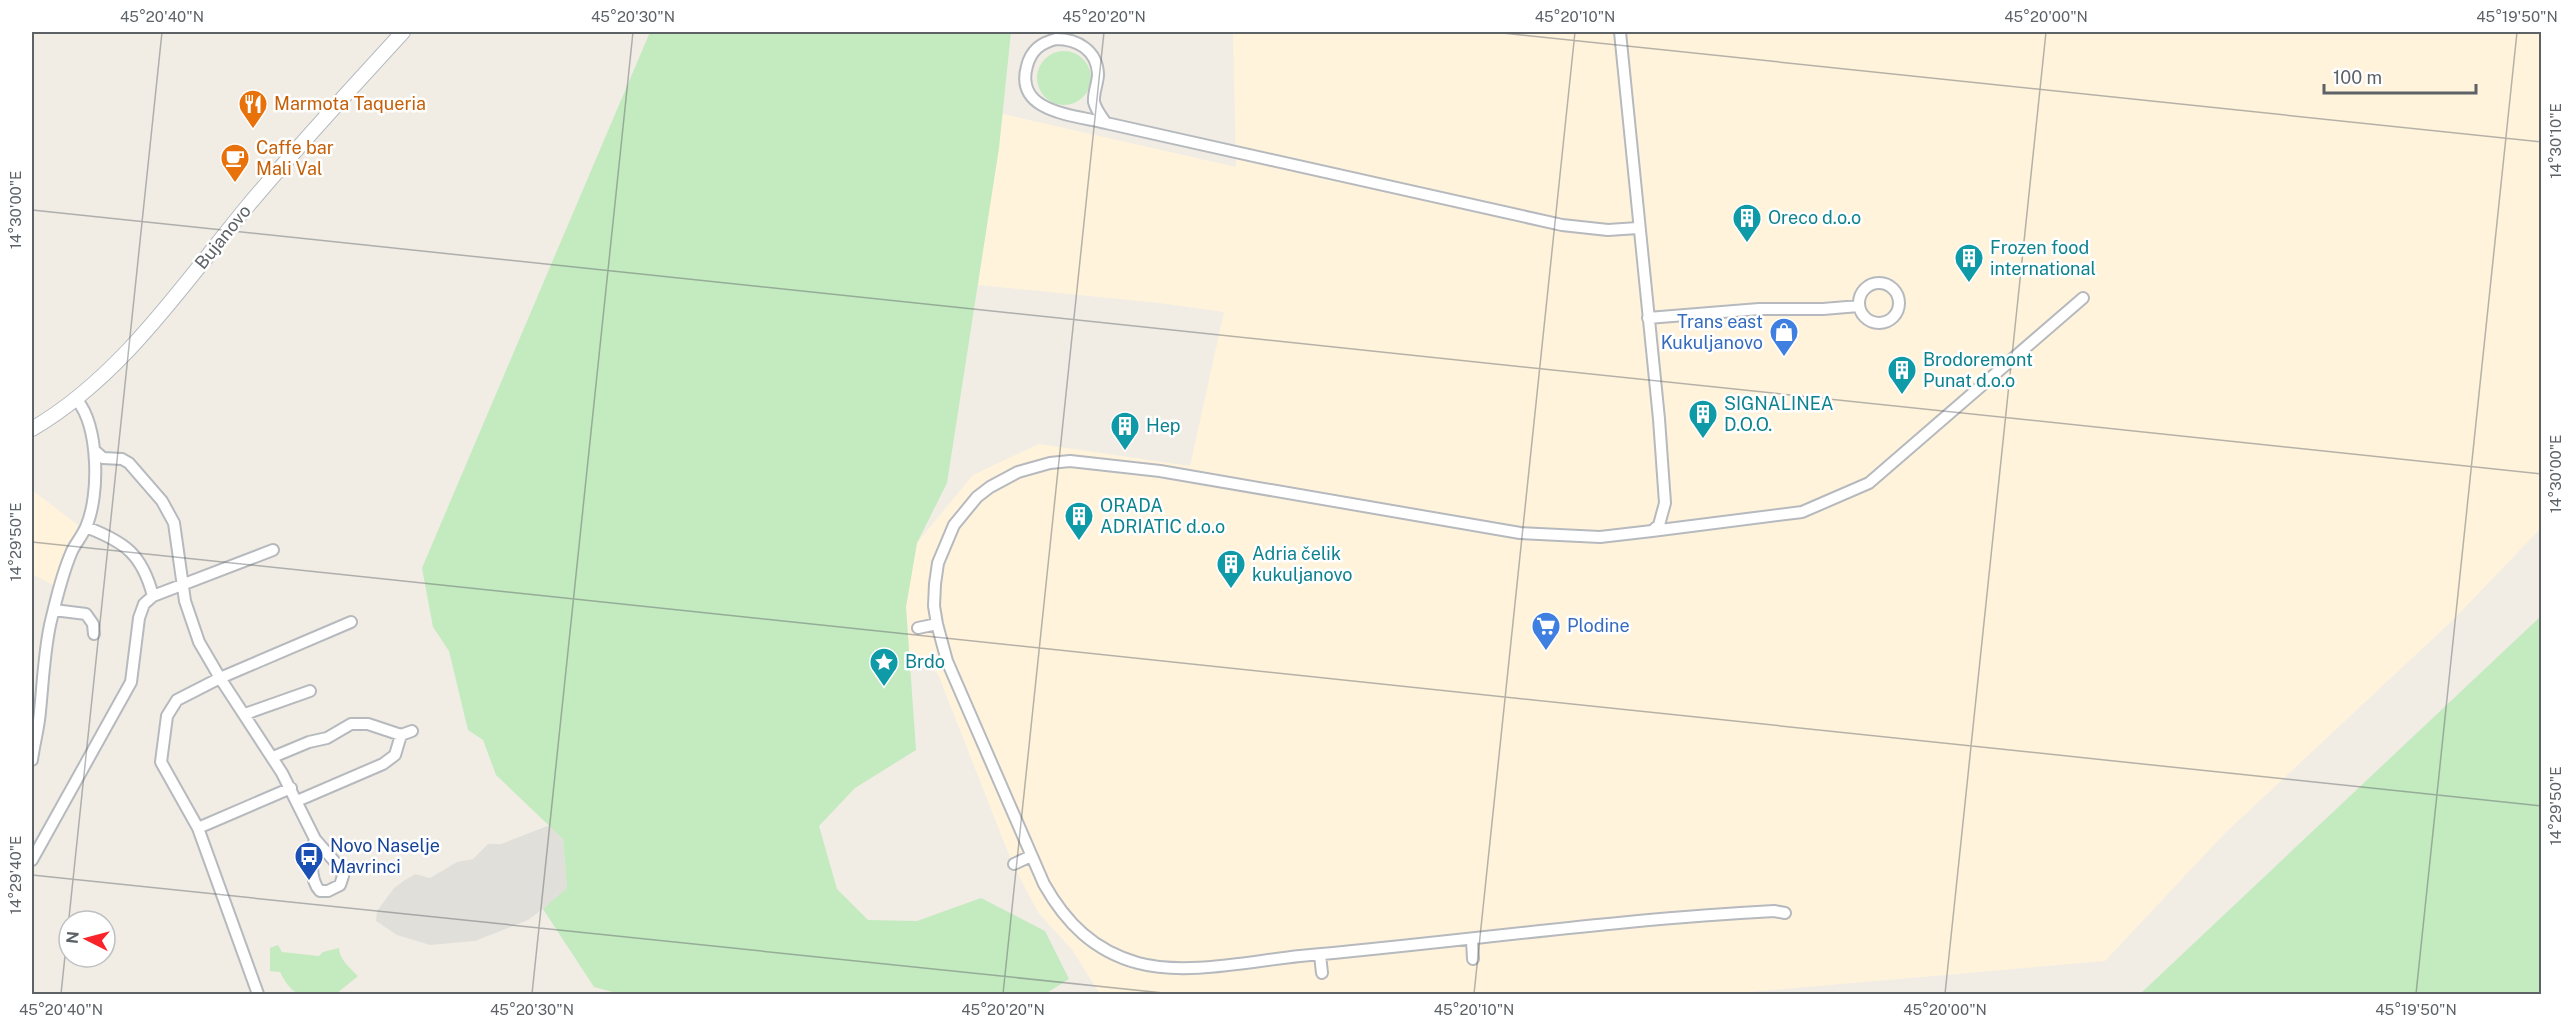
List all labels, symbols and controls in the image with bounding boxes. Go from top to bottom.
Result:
text: 45°20'40"N [120,8,204,25]
text: 45°20'30"N [591,8,675,25]
text: 45°20'20"N [1062,8,1146,25]
text: 45°20'10"N [1535,8,1615,25]
text: 45°20'00"N [2004,8,2088,25]
text: 45°19'50"N [2476,8,2558,25]
scale bar [2324,57,2476,95]
text: 100 m [2333,67,2382,88]
restaurant icon: Marmota Taqueria [237,88,269,130]
place label: Marmota Taqueria [274,93,426,114]
text: 14°30'10"E [2547,103,2564,179]
place label: Caffe bar Mali Val [256,137,334,179]
cafe icon: Caffe bar Mali Val [219,142,251,184]
text: 14°30'00"E [7,171,24,249]
street label: Bujanovo [190,200,255,273]
building icon: Oreco d.o.o [1731,202,1763,244]
place label: Oreco d.o.o [1768,207,1861,228]
place label: Frozen food international [1990,237,2096,279]
building icon: Frozen food international [1953,242,1985,284]
place label: Trans east Kukuljanovo [1661,311,1763,353]
shop icon: Trans east Kukuljanovo [1768,316,1800,358]
place label: Brodoremont Punat d.o.o [1923,349,2033,391]
building icon: Brodoremont Punat d.o.o [1886,354,1918,396]
place label: SIGNALINEA D.O.O. [1724,393,1834,435]
building icon: SIGNALINEA D.O.O. [1687,398,1719,440]
building icon: Hep [1109,410,1141,452]
place label: Hep [1146,415,1181,436]
text: 14°30'00"E [2547,435,2564,513]
place label: ORADA ADRIATIC d.o.o [1100,495,1225,537]
building icon: ORADA ADRIATIC d.o.o [1063,500,1095,542]
text: 14°29'50"E [7,503,24,581]
place label: Adria čelik kukuljanovo [1252,543,1353,585]
building icon: Adria čelik kukuljanovo [1215,548,1247,590]
supermarket icon: Plodine [1530,610,1562,652]
place label: Plodine [1567,615,1630,636]
place icon: Brdo [868,646,900,688]
place label: Brdo [905,651,945,672]
text: 14°29'50"E [2547,767,2564,845]
place label: Novo Naselje Mavrinci [330,835,440,877]
text: 14°29'40"E [7,836,24,914]
bus stop icon: Novo Naselje Mavrinci [293,840,325,882]
north arrow [57,909,117,969]
text: N [62,930,83,945]
text: 45°20'40"N [19,1001,103,1018]
text: 45°20'30"N [490,1001,574,1018]
text: 45°20'20"N [961,1001,1045,1018]
text: 45°20'10"N [1434,1001,1514,1018]
text: 45°20'00"N [1903,1001,1987,1018]
text: 45°19'50"N [2375,1001,2457,1018]

